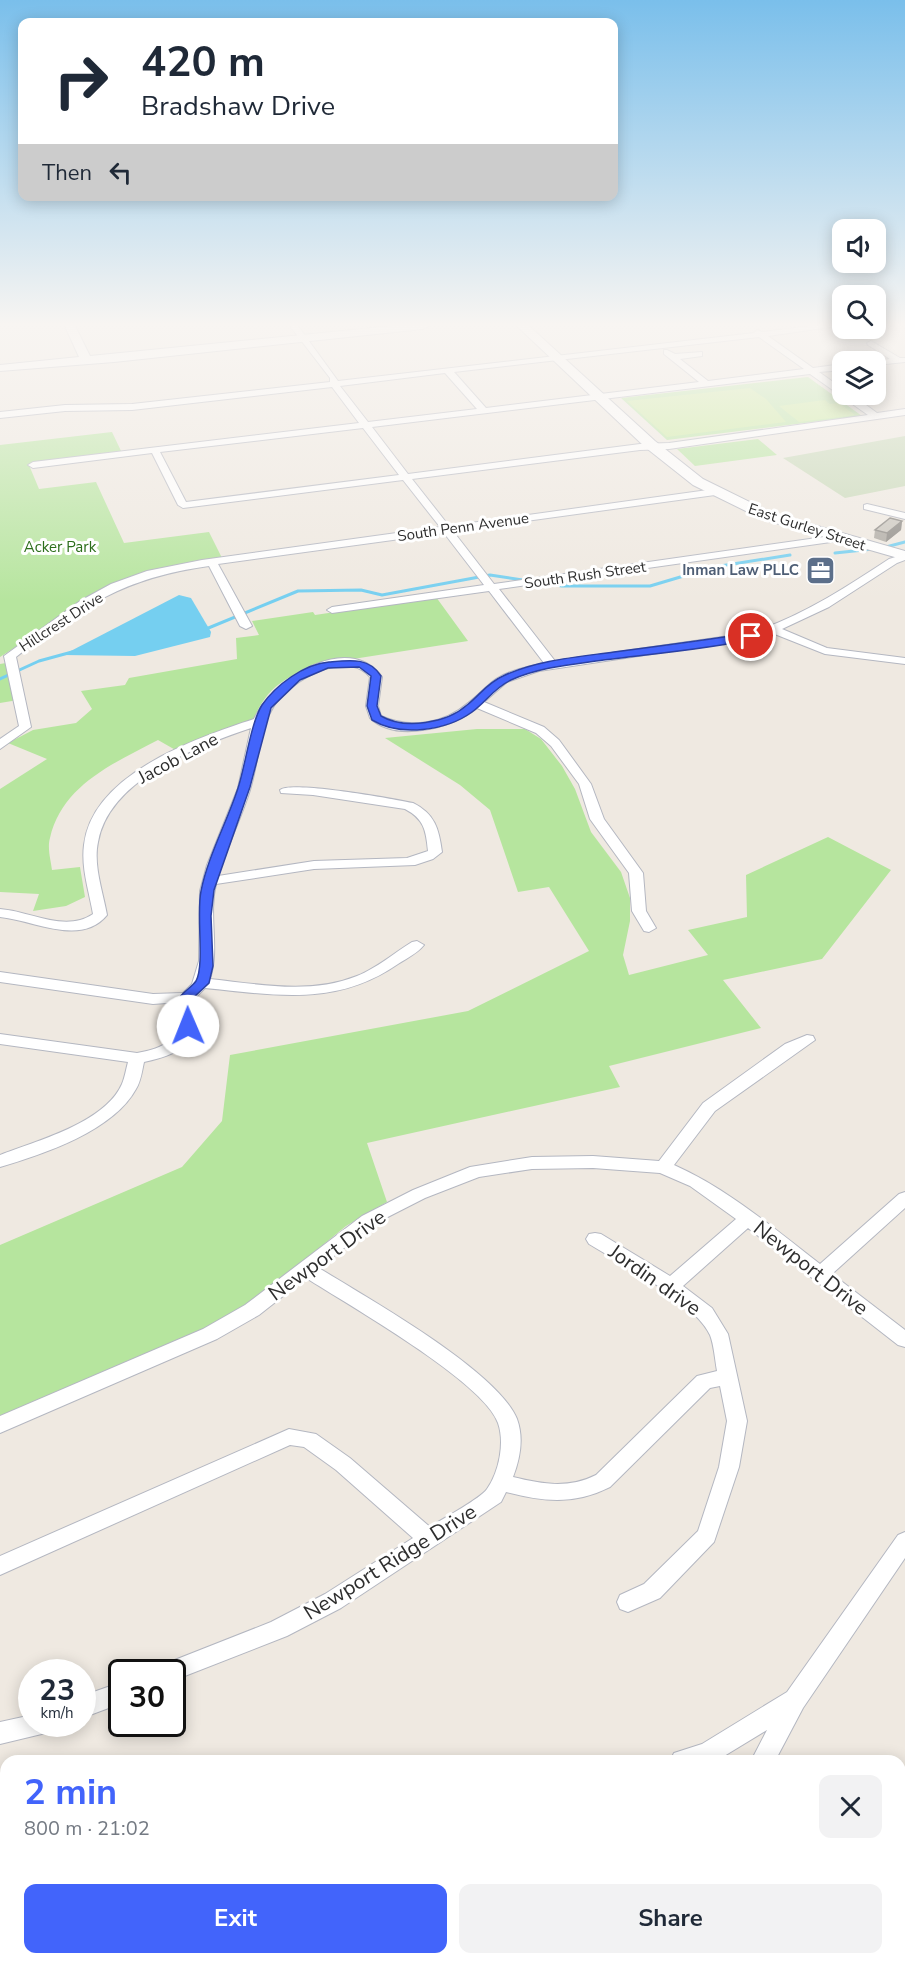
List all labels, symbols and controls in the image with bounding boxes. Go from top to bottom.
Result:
text: 420 m [141,34,265,91]
icon: right [42,42,120,120]
text: Bradshaw Drive [141,88,335,125]
icon: left [104,156,137,189]
text: Then [42,158,92,188]
map controls [832,219,886,405]
button: sound [832,219,886,273]
button: search [832,285,886,339]
button: layers [832,351,886,405]
street label: East Gurley Street [746,499,869,556]
street label: South Penn Avenue [396,508,530,546]
park label: Acker Park [24,537,97,557]
office icon: Inman Law PLLC [804,554,836,586]
street label: South Rush Street [523,556,648,593]
place label: Inman Law PLLC [682,560,799,580]
street label: Hillcrest Drive [15,588,107,656]
pin [725,610,776,661]
icon: arrive [734,619,767,652]
street label: Jacob Lane [133,727,222,790]
position arrow [156,994,220,1058]
street label: Newport Drive [263,1203,391,1307]
street label: Newport Drive [748,1214,874,1322]
street label: Jordin drive [602,1237,707,1322]
street label: Newport Ridge Drive [298,1497,482,1627]
speed limit sign: 30 [108,1659,186,1737]
text: 23 [39,1670,75,1711]
text: km/h [40,1703,74,1723]
text: 2 min [24,1768,117,1817]
button: close [819,1775,882,1838]
text: 800 m · 21:02 [24,1815,150,1842]
button: Exit [24,1884,447,1953]
button: Share [459,1884,882,1953]

